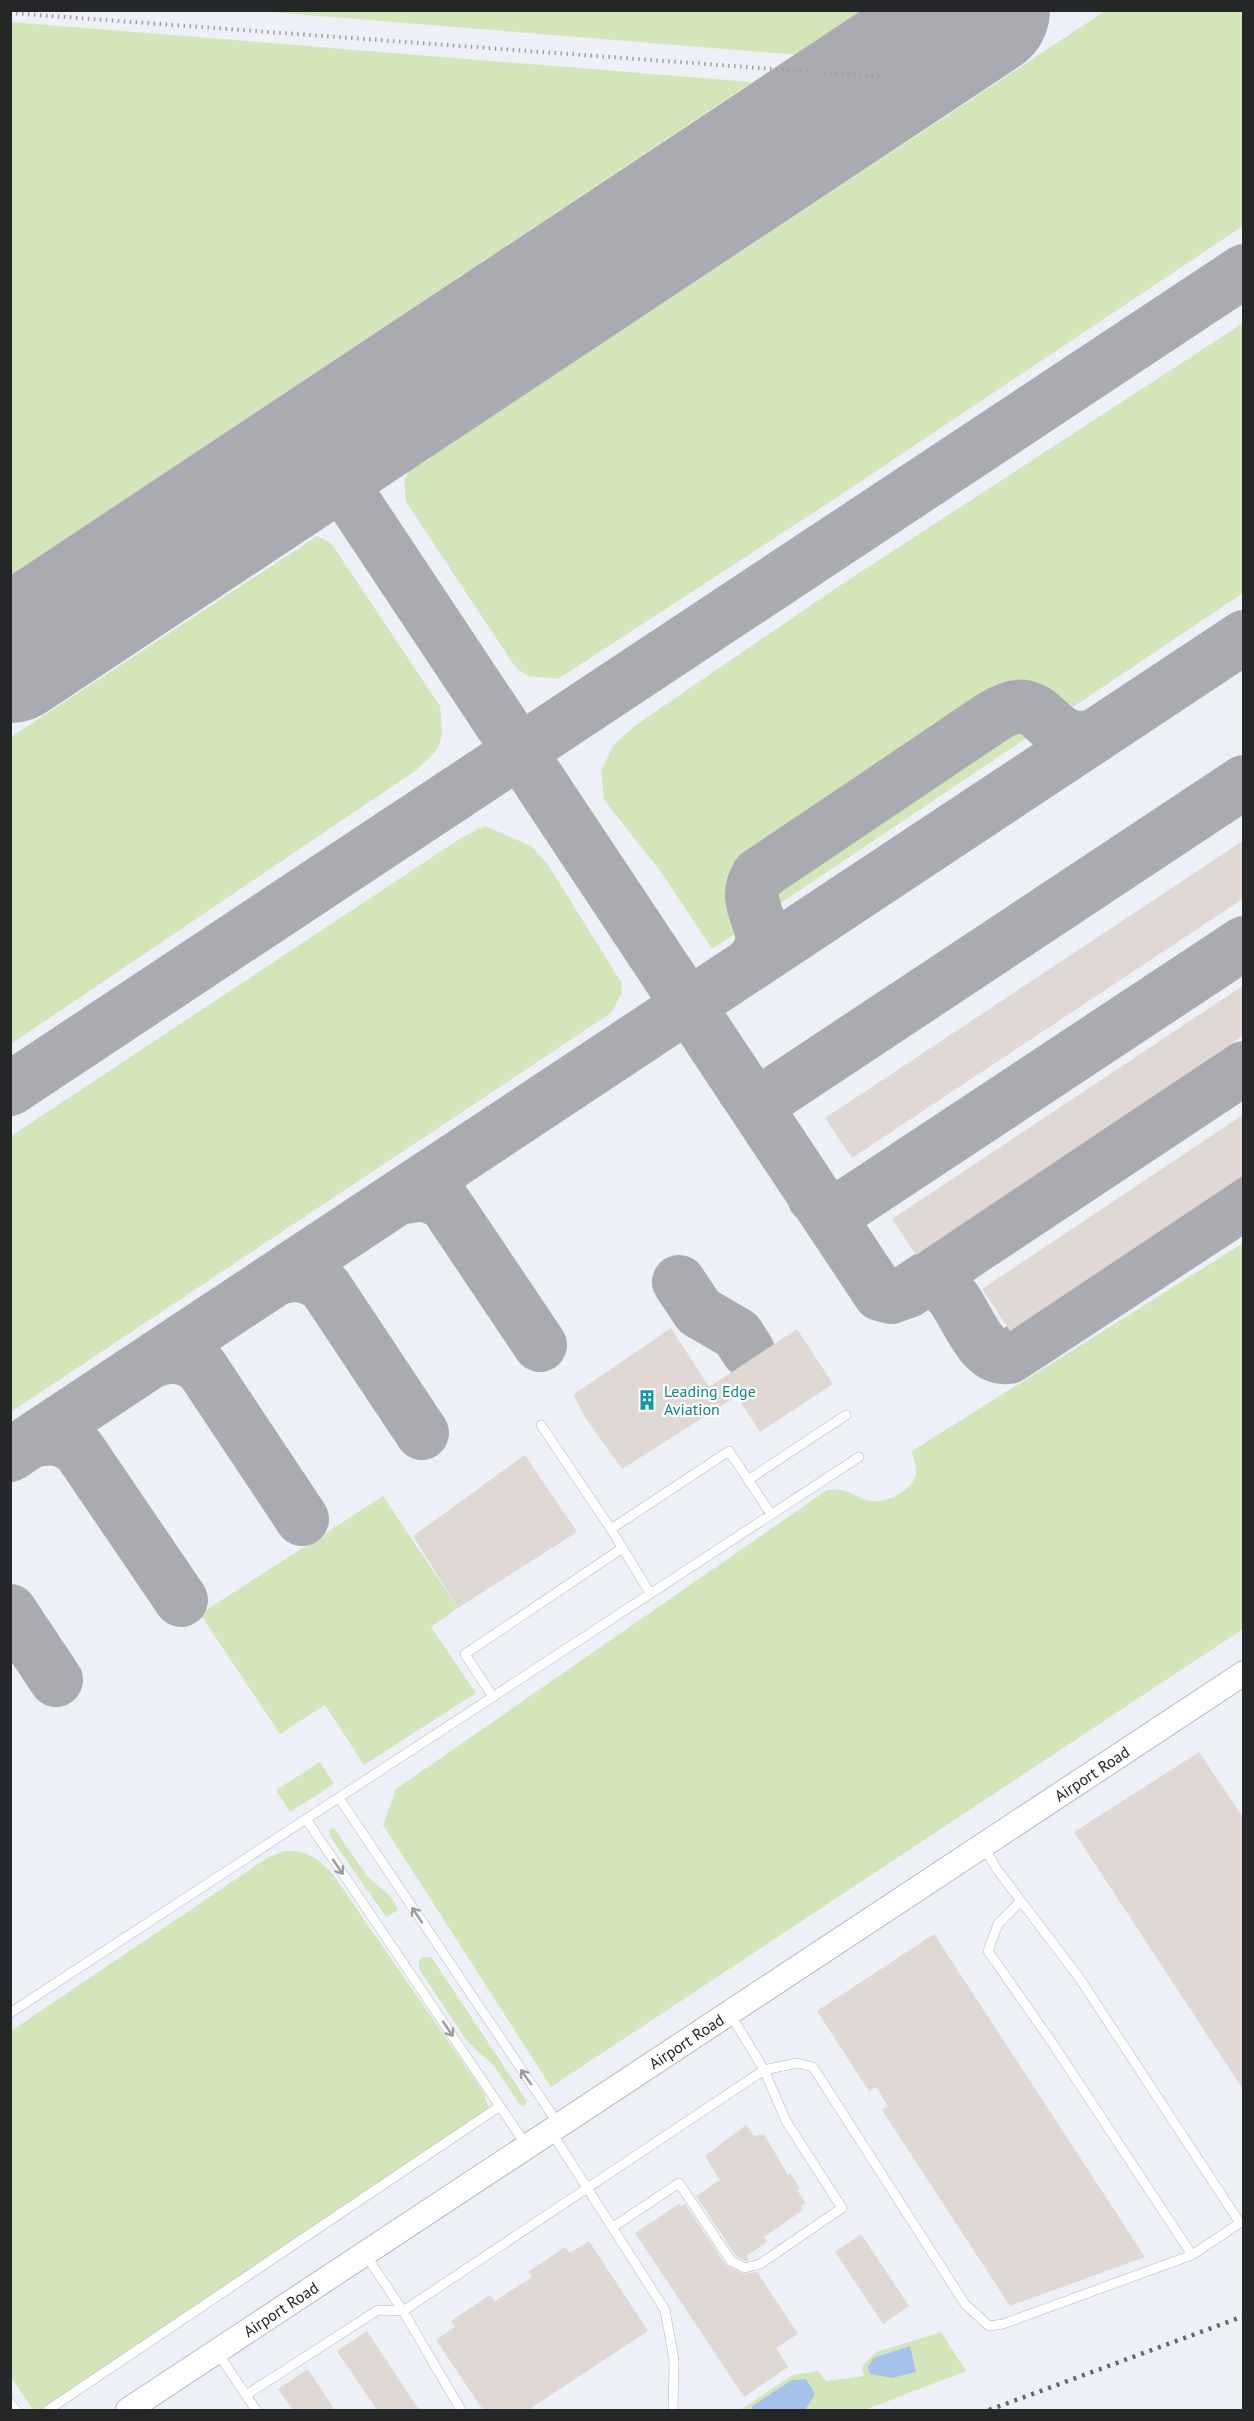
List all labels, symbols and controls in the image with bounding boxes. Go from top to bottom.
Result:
place label: Leading Edge Aviation [664,1381,756,1419]
building icon: Leading Edge Aviation [635,1388,659,1412]
street label: Airport Road [1050,1742,1133,1806]
one-way arrow [332,1859,344,1875]
one-way arrow [411,1907,423,1924]
street label: Airport Road [645,2009,728,2073]
one-way arrow [442,2020,454,2037]
one-way arrow [520,2069,532,2086]
street label: Airport Road [239,2277,322,2341]

